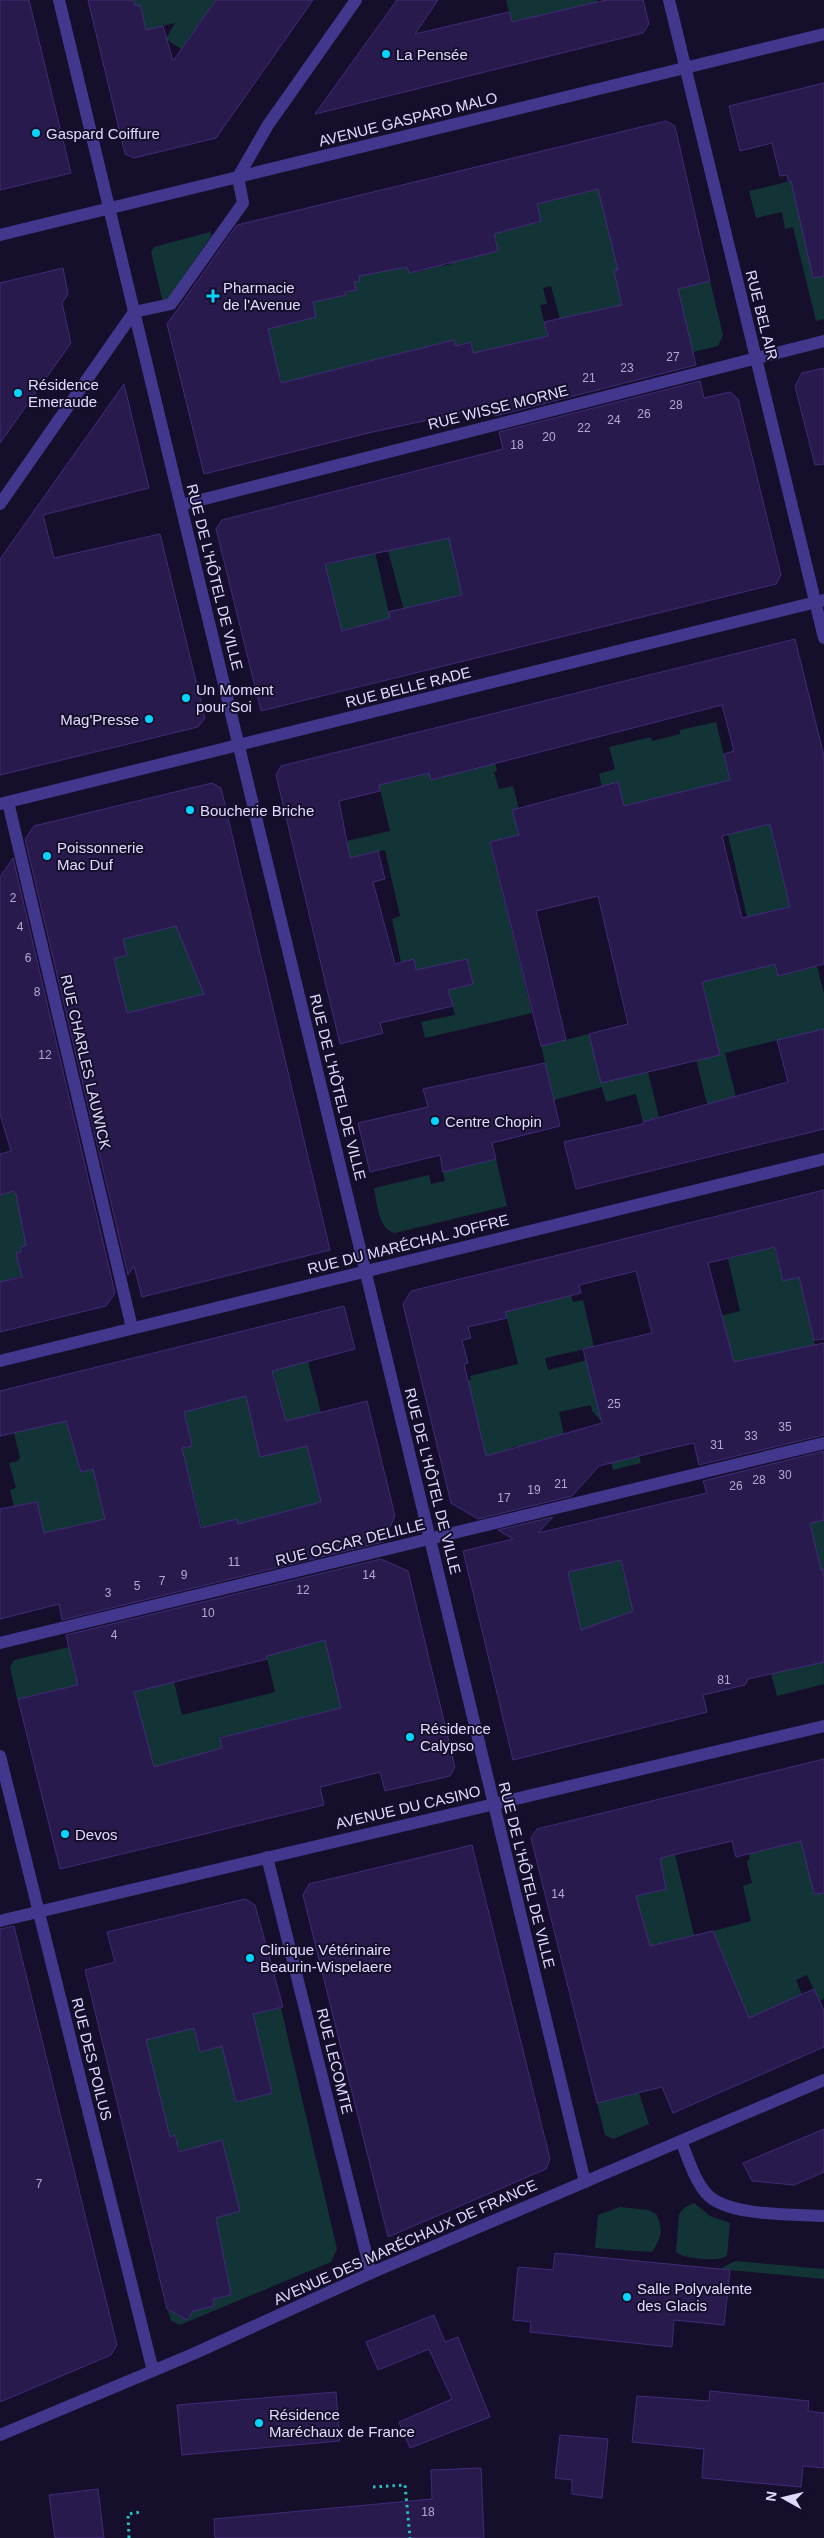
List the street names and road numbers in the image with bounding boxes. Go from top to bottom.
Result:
street label: AVENUE GASPARD MALO [317,89,499,149]
street label: RUE BEL AIR [743,268,781,362]
street label: RUE WISSE MORNE [426,381,570,433]
street label: RUE DE L'HÔTEL DE VILLE [184,482,246,672]
street label: RUE BELLE RADE [344,663,472,711]
street label: RUE CHARLES LAUWICK [58,973,114,1151]
street label: RUE DE L'HÔTEL DE VILLE [307,992,369,1182]
street label: RUE DU MARÉCHAL JOFFRE [306,1211,510,1277]
street label: RUE DE L'HÔTEL DE VILLE [402,1386,464,1576]
street label: RUE OSCAR DELILLE [274,1515,426,1569]
street label: RUE DE L'HÔTEL DE VILLE [496,1780,558,1970]
street label: AVENUE DU CASINO [334,1782,482,1832]
street label: RUE DES POILUS [69,1996,115,2122]
street label: RUE LECOMTE [314,2006,356,2116]
street label: AVENUE DES MARÉCHAUX DE FRANCE [271,2176,539,2308]

